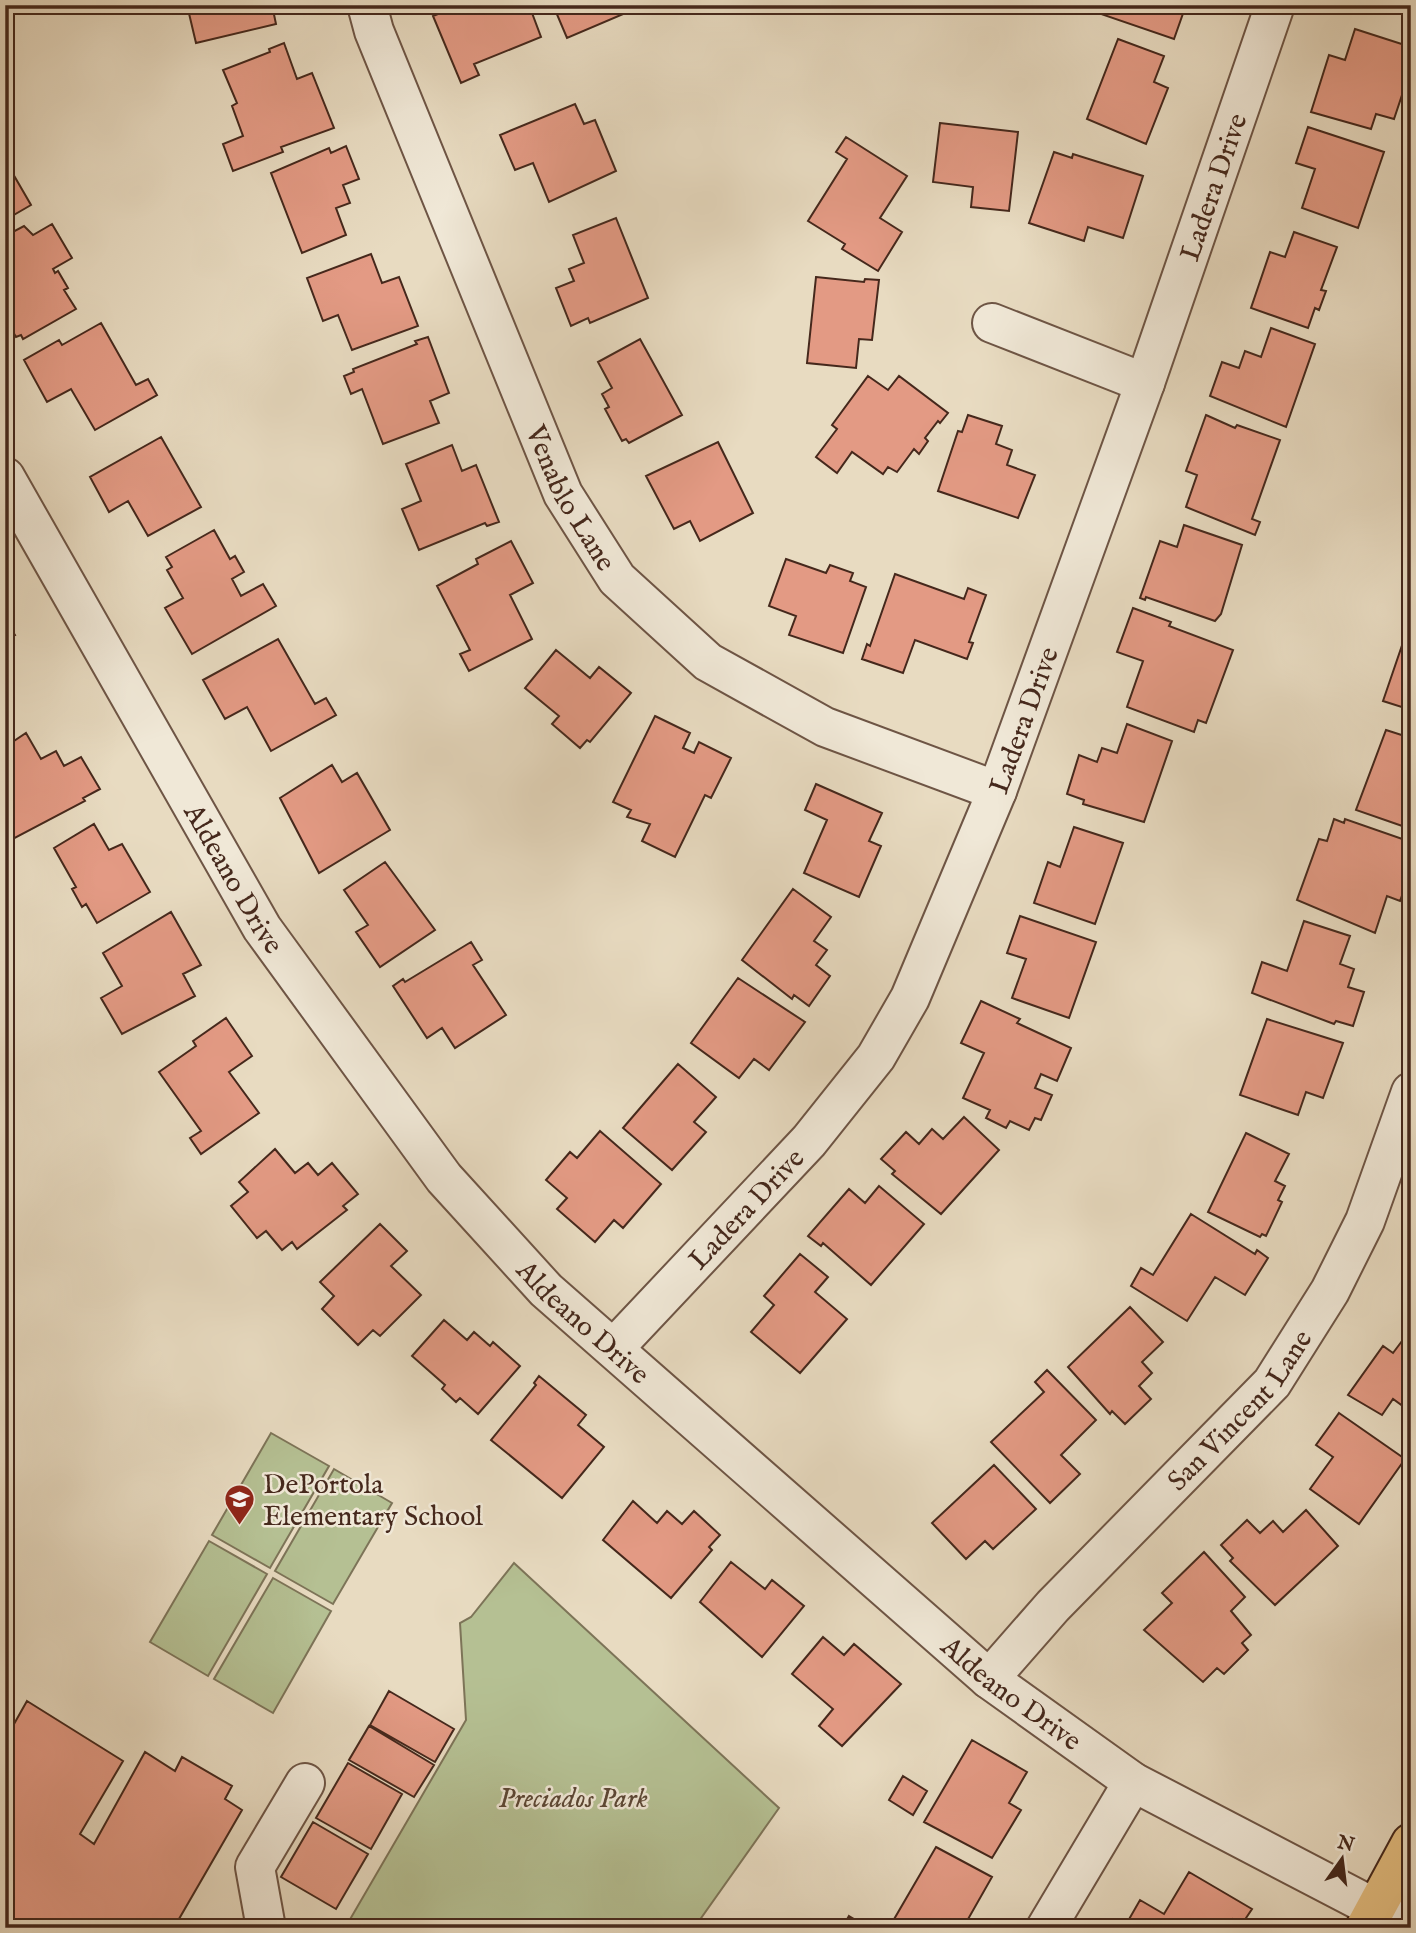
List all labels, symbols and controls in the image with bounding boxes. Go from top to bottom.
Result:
street label: Ladera Drive [1173,109,1256,266]
street label: Venablo Lane [516,420,622,578]
street label: Ladera Drive [982,643,1068,799]
street label: Aldeano Drive [174,797,290,962]
street label: Ladera Drive [682,1142,813,1278]
street label: Aldeano Drive [507,1254,656,1393]
street label: San Vincent Lane [1161,1324,1321,1499]
place label: DePortola Elementary School [263,1468,483,1535]
school or university icon: DePortola Elementary School [223,1482,257,1526]
street label: Aldeano Drive [932,1629,1088,1760]
park label: Preciados Park [498,1782,648,1817]
north arrow [1308,1825,1378,1895]
text: N [1334,1831,1357,1858]

